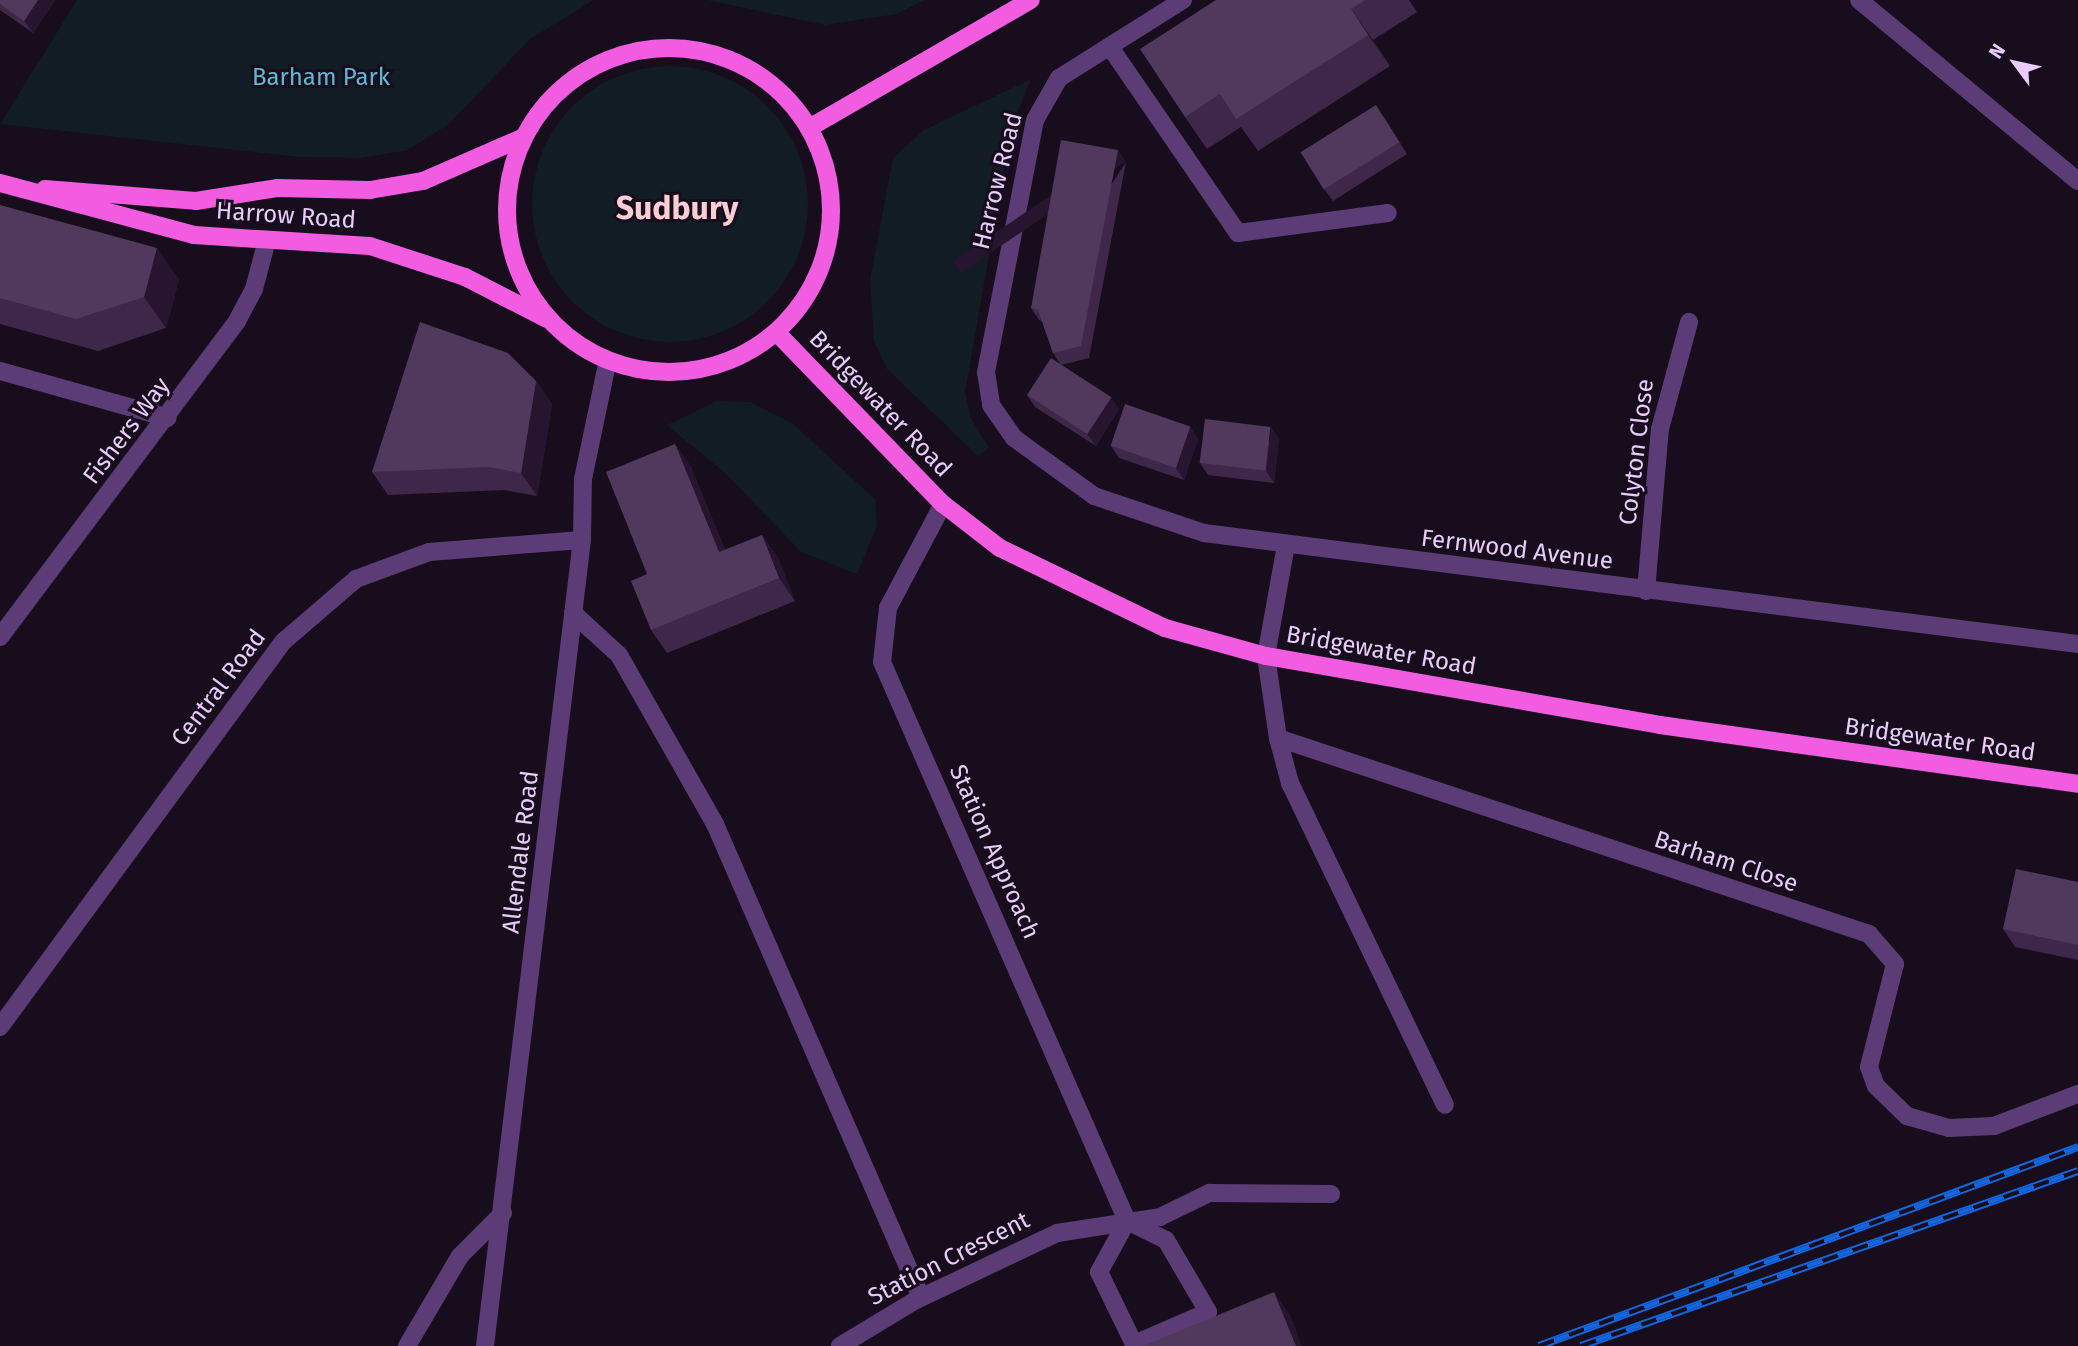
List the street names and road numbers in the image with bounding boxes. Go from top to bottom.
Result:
street label: Harrow Road [967,110,1029,252]
street label: Harrow Road [215,197,357,235]
street label: Bridgewater Road [803,325,957,483]
street label: Fishers Way [78,372,176,490]
street label: Colyton Close [1614,377,1660,527]
street label: Fernwood Avenue [1419,524,1615,576]
street label: Bridgewater Road [1284,620,1478,682]
street label: Central Road [166,624,272,752]
street label: Bridgewater Road [1843,712,2037,768]
street label: Station Approach [943,760,1045,944]
street label: Allendale Road [497,769,545,935]
street label: Barham Close [1651,825,1801,899]
street label: Station Crescent [864,1206,1034,1312]

